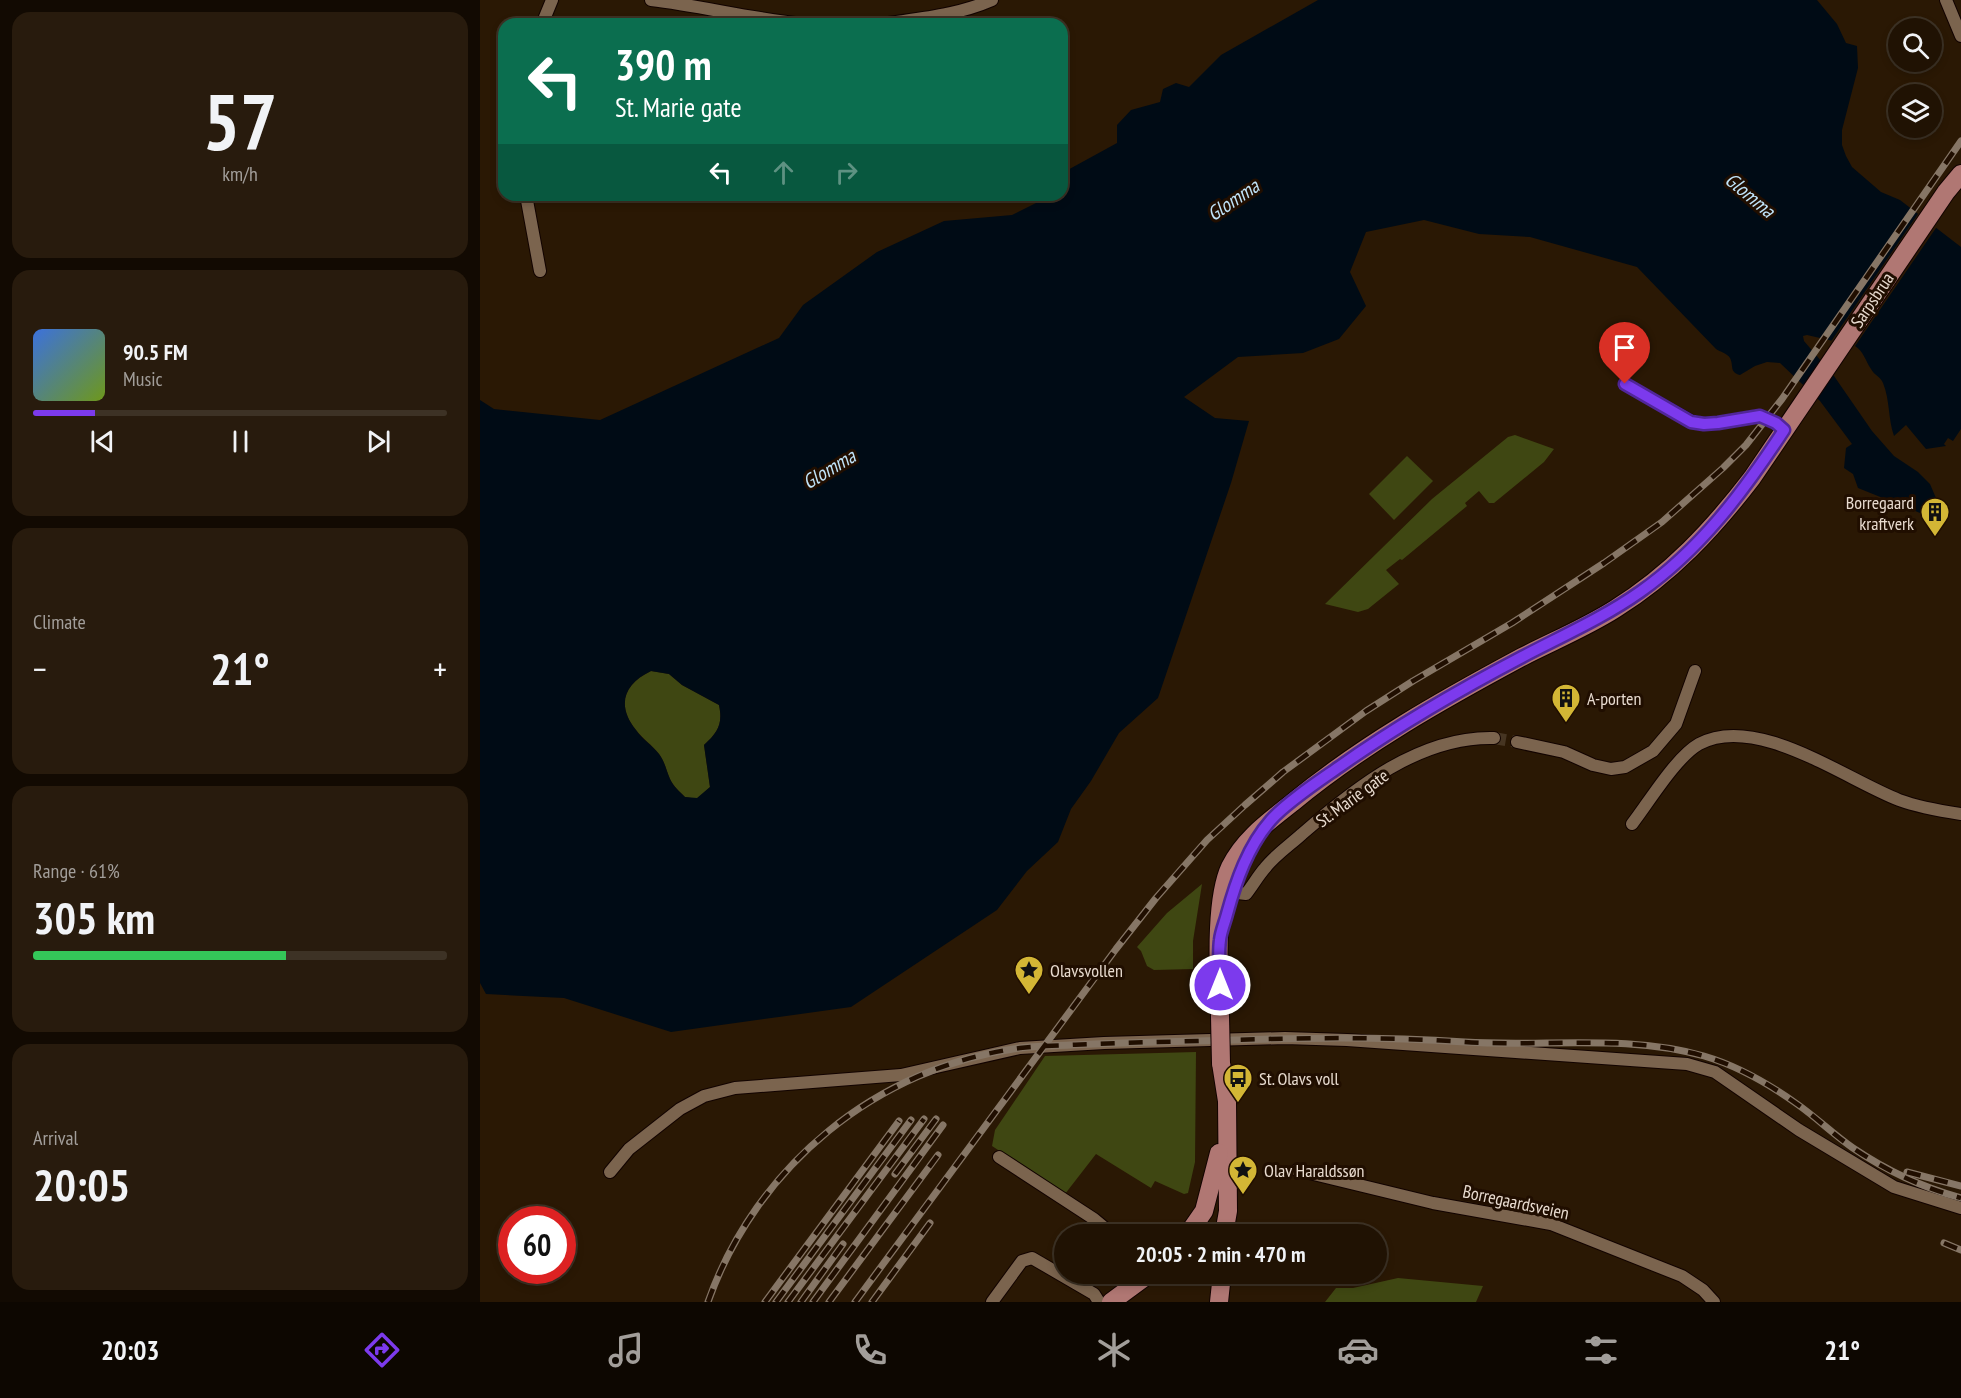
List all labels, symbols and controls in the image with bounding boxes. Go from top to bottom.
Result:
map controls [1888,18,1942,138]
button: search [1888,18,1942,72]
text: 390 m [615,37,712,92]
icon: left [516,42,594,120]
text: 57 [203,71,277,172]
button: layers [1888,84,1942,138]
text: St. Marie gate [615,90,742,124]
icon: left [704,156,737,189]
icon: ahead [767,156,800,189]
icon: right [830,156,863,189]
text: km/h [222,161,258,187]
water label: Glomma [1720,167,1781,224]
water label: Glomma [1202,173,1265,227]
street label: Sarpsbrua [1845,268,1899,332]
pin [1599,322,1650,384]
icon: arrive [1608,331,1641,364]
text: 90.5 FM [123,338,188,366]
text: Music [123,366,163,392]
icon: previous [86,425,119,458]
icon: pause [224,425,257,458]
icon: next [362,425,395,458]
water label: Glomma [798,443,861,495]
place label: Borregaard kraftverk [1846,491,1914,535]
building icon: Borregaard kraftverk [1919,496,1951,538]
text: Climate [33,609,86,635]
text: 21° [210,639,270,697]
text: − [33,647,47,690]
text: + [433,647,447,690]
building icon: A-porten [1550,682,1582,724]
place label: A-porten [1587,687,1641,710]
street label: St. Marie gate [1311,764,1393,832]
text: Range · 61% [33,858,120,884]
text: 305 km [33,888,155,946]
position arrow [1188,953,1252,1017]
place icon: Olavsvollen [1013,954,1045,996]
place label: Olavsvollen [1050,959,1123,982]
bus stop icon: St. Olavs voll [1222,1062,1254,1104]
place label: St. Olavs voll [1259,1067,1340,1090]
text: Arrival [33,1125,78,1151]
place icon: Olav Haraldssøn [1227,1154,1259,1196]
text: 20:05 [33,1155,130,1213]
place label: Olav Haraldssøn [1264,1159,1364,1182]
street label: Borregaardsveien [1461,1180,1571,1224]
speed limit sign: 60 [498,1206,576,1284]
text: 20:05 · 2 min · 470 m [1135,1240,1306,1268]
icon: directions [361,1329,403,1371]
icon: music [605,1329,647,1371]
icon: phone [849,1329,891,1371]
icon: climate [1093,1329,1135,1371]
icon: car [1337,1329,1379,1371]
icon: filters [1580,1329,1622,1371]
text: 20:03 [101,1333,159,1367]
text: 21° [1824,1333,1860,1367]

